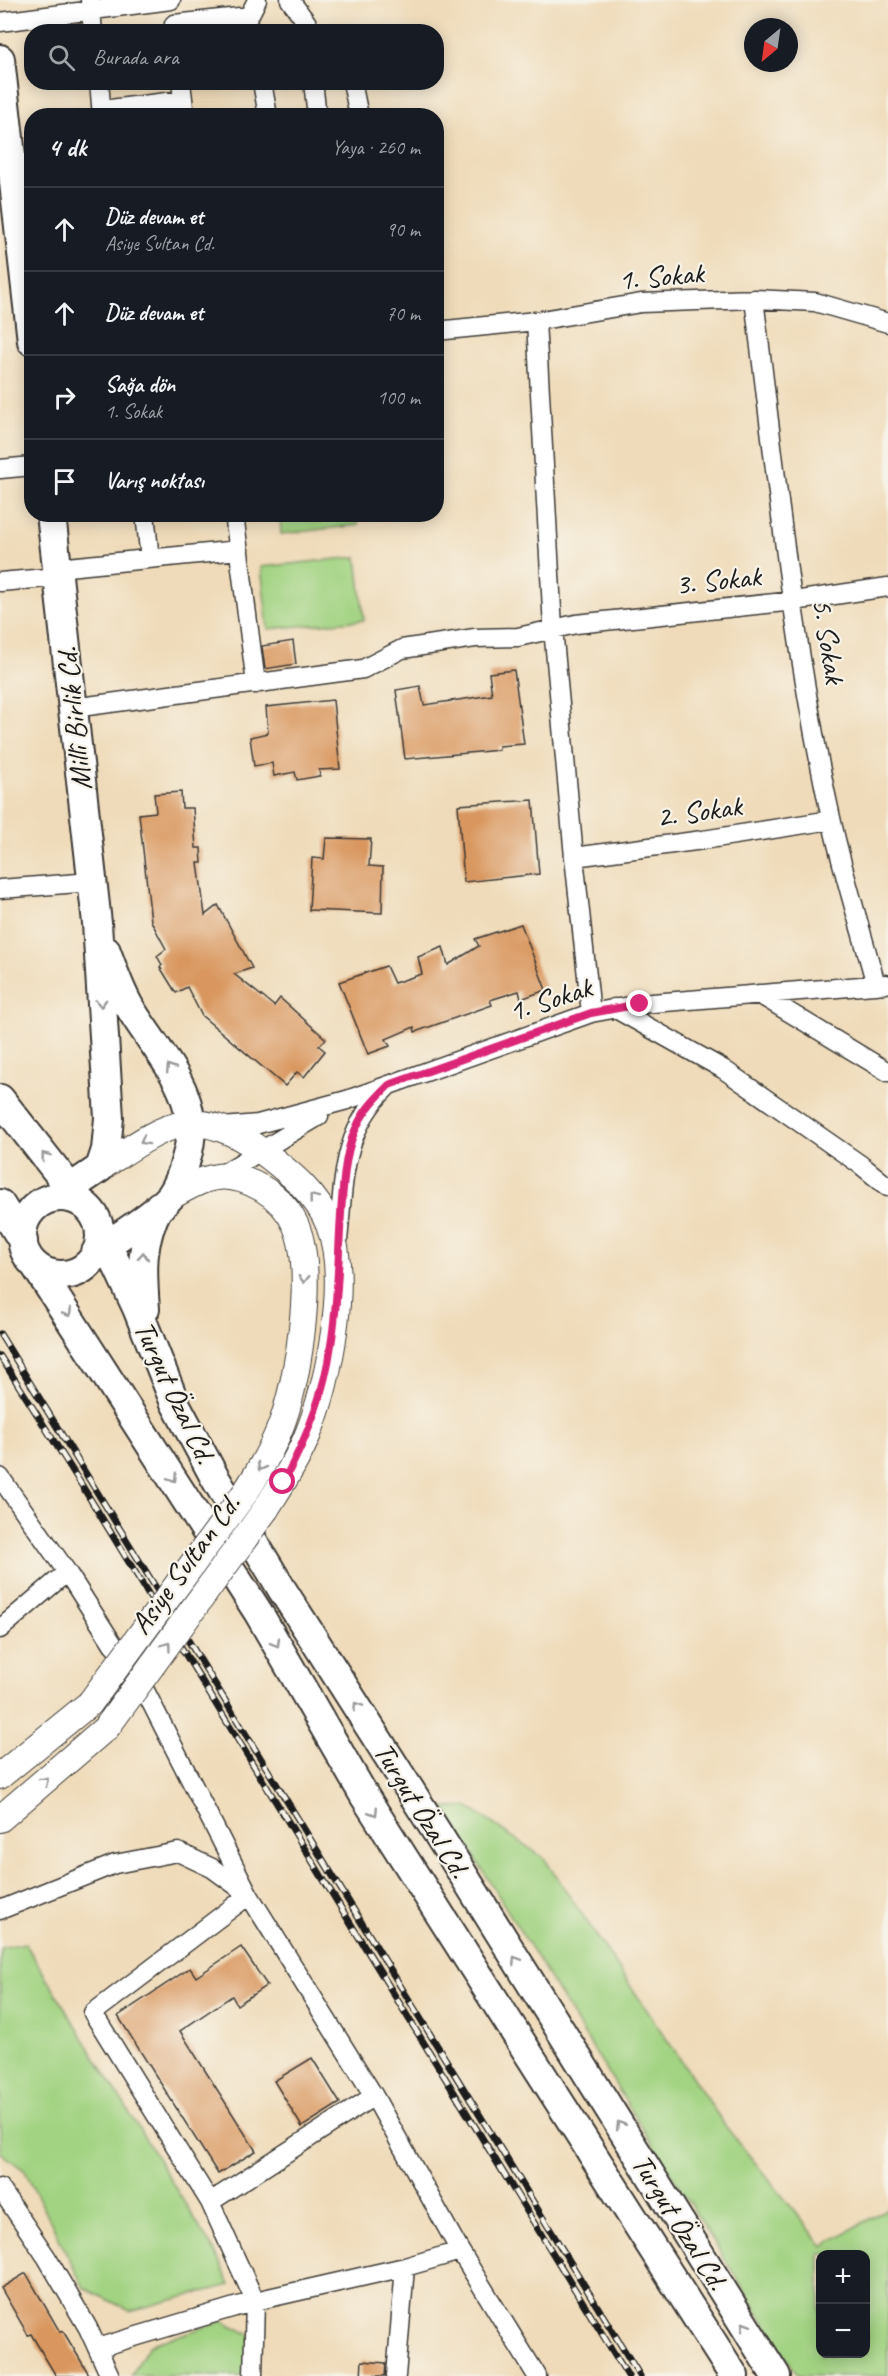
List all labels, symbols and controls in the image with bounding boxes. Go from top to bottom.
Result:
north arrow [744,18,798,72]
search box [24,24,444,90]
icon: search [45,41,78,74]
text: Burada ara [93,43,179,71]
text: 4 dk [48,131,86,164]
text: Yaya · 260 m [332,135,420,160]
text: Düz devam et [105,203,203,231]
icon: ahead [48,213,81,246]
text: 90 m [386,217,420,242]
text: Asiye Sultan Cd. [105,231,215,256]
street label: 1. Sokak [617,253,707,299]
icon: ahead [48,297,81,330]
text: Düz devam et [105,299,203,327]
text: 70 m [386,301,420,326]
text: Sağa dön [105,371,175,399]
icon: right [48,381,81,414]
text: 100 m [377,385,420,410]
text: 1. Sokak [105,399,162,424]
icon: arrive [48,465,81,498]
text: Varış noktası [105,467,204,495]
street label: 3. Sokak [673,556,765,603]
street label: 5. Sokak [804,596,855,688]
street label: Millî Birlik Cd. [48,646,100,792]
street label: 2. Sokak [654,786,746,836]
street label: 1. Sokak [503,967,598,1030]
route end [626,990,652,1016]
one-way arrow [94,998,107,1007]
one-way arrow [166,1064,178,1074]
one-way arrow [140,1133,150,1145]
one-way arrow [41,1152,52,1163]
one-way arrow [309,1194,320,1205]
one-way arrow [136,1252,149,1261]
one-way arrow [298,1275,310,1284]
one-way arrow [60,1307,71,1318]
street label: Turgut Özal Cd. [125,1314,225,1470]
one-way arrow [257,1461,268,1471]
route start [269,1468,295,1494]
one-way arrow [165,1472,177,1482]
street label: Asiye Sultan Cd. [121,1486,249,1642]
one-way arrow [269,1637,280,1647]
one-way arrow [159,1641,170,1652]
one-way arrow [352,1702,364,1712]
street label: Turgut Özal Cd. [365,1735,479,1885]
one-way arrow [38,1777,49,1788]
one-way arrow [367,1805,378,1816]
one-way arrow [513,1955,524,1966]
one-way arrow [615,2121,627,2131]
street label: Turgut Özal Cd. [623,2147,737,2297]
map controls [816,2250,870,2358]
button: + [816,2250,870,2304]
button: − [816,2304,870,2358]
one-way arrow [740,2322,752,2332]

